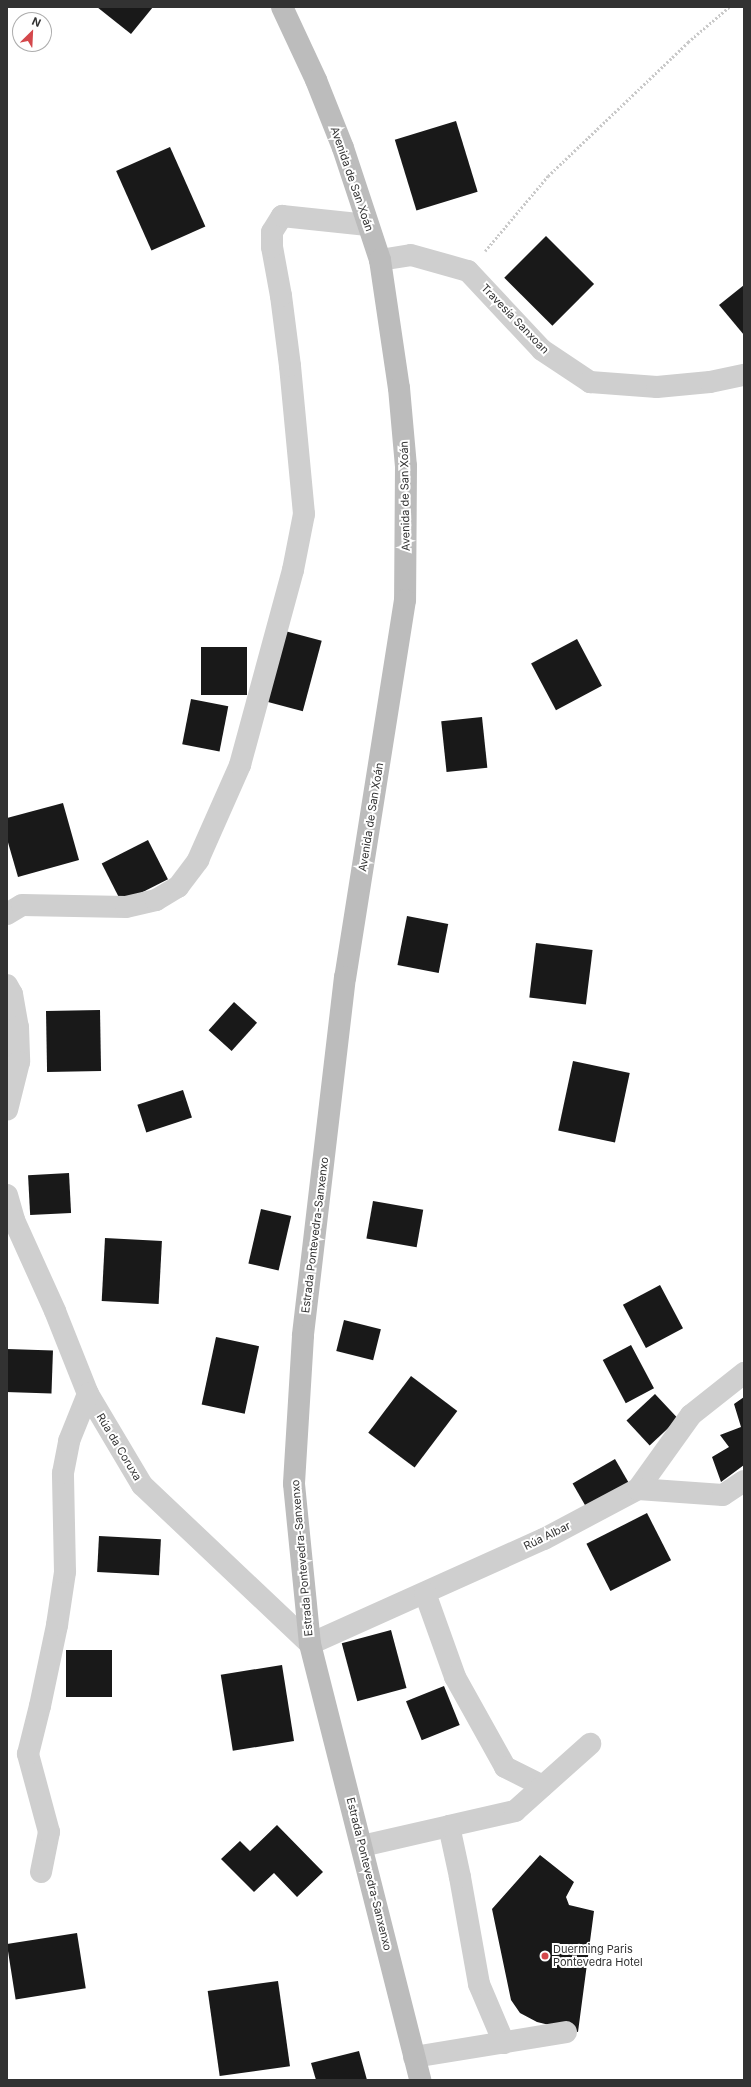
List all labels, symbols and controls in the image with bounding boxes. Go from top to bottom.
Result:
north arrow [12,12,52,52]
text: N [30,14,43,30]
street label: Avenida de San Xoán [328,125,376,233]
street label: Travesía Sanxoan [478,281,552,357]
street label: Avenida de San Xoán [397,441,413,551]
street label: Avenida de San Xoán [356,762,386,872]
street label: Estrada Pontevedra-Sanxenxo [299,1156,331,1314]
street label: Rúa da Coruxa [94,1411,144,1483]
street label: Estrada Pontevedra-Sanxenxo [289,1479,315,1637]
street label: Rúa Albar [522,1519,572,1553]
street label: Estrada Pontevedra-Sanxenxo [344,1796,394,1952]
place label: Duerming Paris Pontevedra Hotel [553,1943,643,1969]
marker: Duerming Paris Pontevedra Hotel [540,1951,550,1961]

